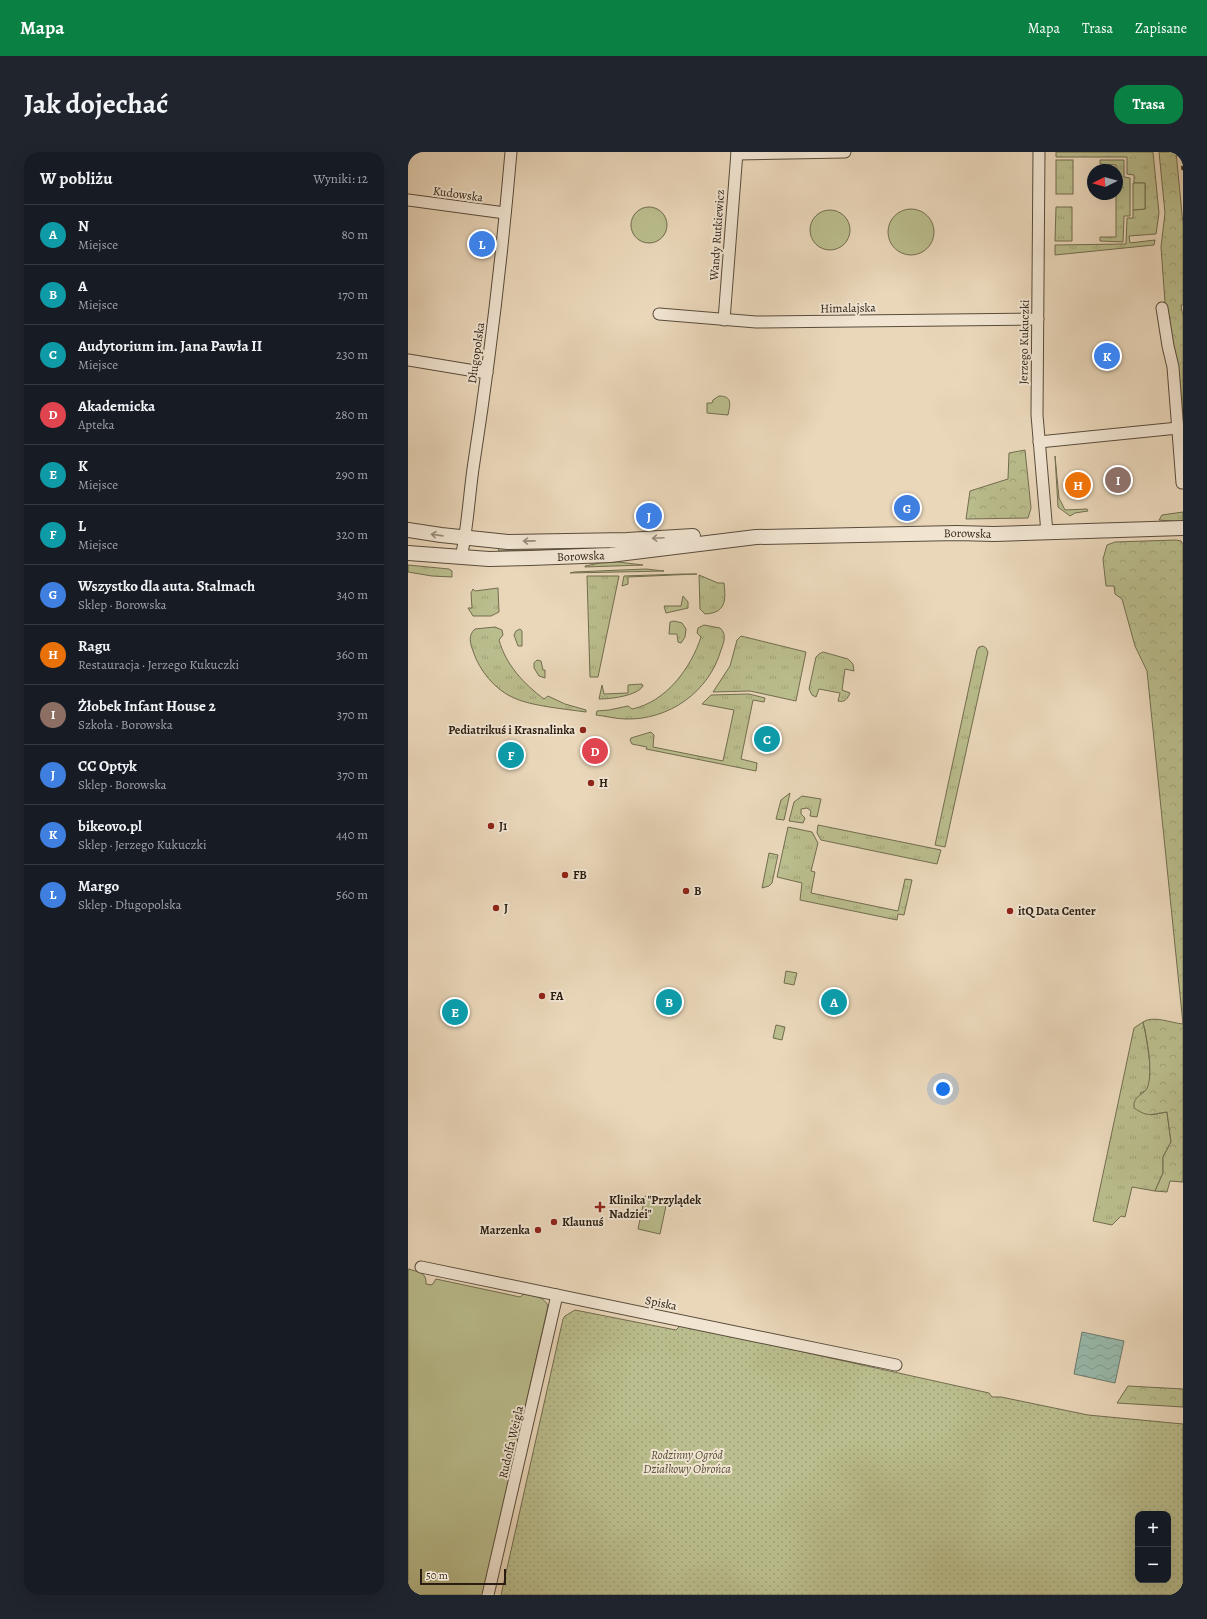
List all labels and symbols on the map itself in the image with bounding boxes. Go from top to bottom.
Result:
north arrow [1087,164,1123,200]
street label: Kudowska [432,183,485,206]
street label: Wandy Rutkiewicz [706,189,728,282]
pin: L [469,229,495,259]
street label: Jerzego Kukuczki [1015,299,1033,385]
street label: Himalajska [820,300,876,316]
street label: Długopolska [464,321,488,385]
pin: K [1094,341,1120,371]
pin: I [1105,465,1131,495]
pin: H [1065,470,1091,500]
pin: G [894,493,920,523]
pin: J [636,501,662,531]
street label: Borowska [943,525,992,542]
one-way arrow [431,531,444,539]
one-way arrow [652,534,665,542]
one-way arrow [523,537,536,545]
street label: Borowska [556,547,605,565]
place label: Pediatrikuś i Krasnalinka [448,722,575,738]
pin: C [754,724,780,754]
marker: Pediatrikuś i Krasnalinka [578,725,588,735]
pin: D [582,736,608,766]
pin: F [498,740,524,770]
place label: H [599,775,608,791]
marker: H [586,778,596,788]
place label: J1 [499,818,508,834]
marker: J1 [486,821,496,831]
place label: FB [573,867,587,883]
marker: FB [560,870,570,880]
place label: B [694,883,702,899]
marker: B [681,886,691,896]
place label: J [504,900,508,916]
marker: J [491,903,501,913]
place label: itQ Data Center [1018,903,1096,919]
marker: itQ Data Center [1005,906,1015,916]
pin: B [656,987,682,1017]
pin: A [821,987,847,1017]
place label: FA [550,988,564,1004]
marker: FA [537,991,547,1001]
pin: E [442,997,468,1027]
your location [933,1079,953,1099]
place label: Klinika "Przylądek Nadziei" [609,1192,702,1222]
marker: Klinika "Przylądek Nadziei" [594,1201,606,1213]
place label: Klaunuś [562,1214,604,1230]
marker: Klaunuś [549,1217,559,1227]
place label: Marzenka [480,1222,530,1238]
marker: Marzenka [533,1225,543,1235]
street label: Spiska [644,1292,679,1314]
street label: Rudolfa Weigla [495,1404,527,1480]
park label: Rodzinny Ogród Działkowy Obrońca [643,1447,731,1477]
scale bar [420,1567,506,1586]

